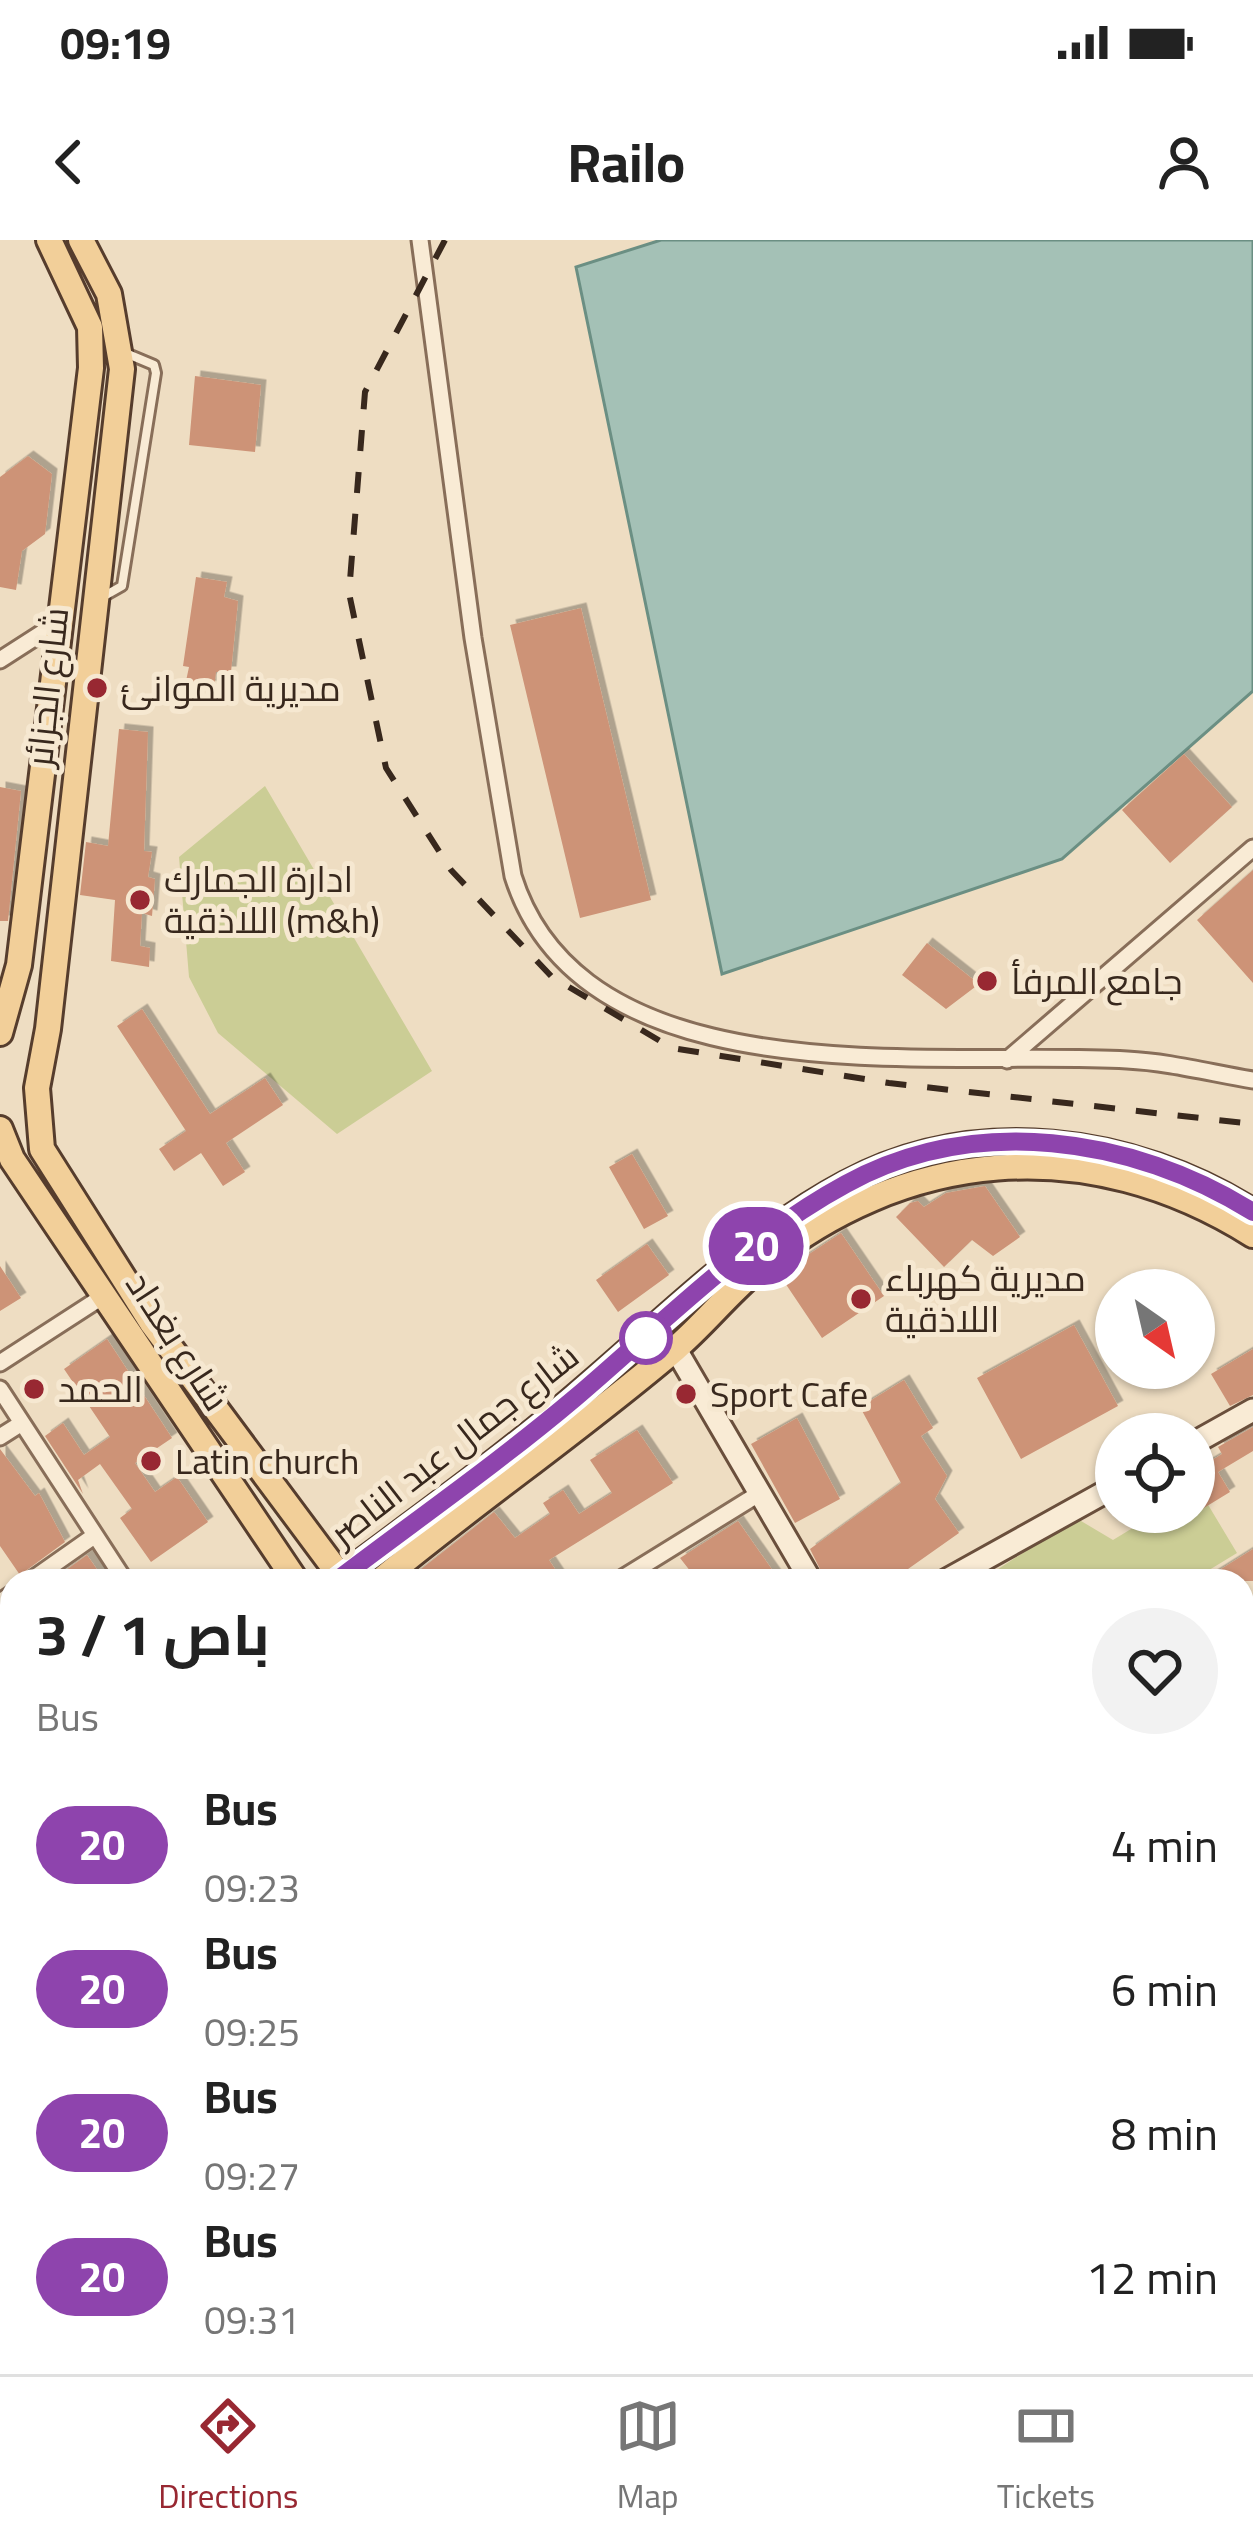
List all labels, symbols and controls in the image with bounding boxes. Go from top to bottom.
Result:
text: 09:19 [60,0,171,85]
text: Railo [568,112,685,213]
icon: back [36,129,102,195]
icon: person [1151,129,1217,195]
street label: شارع الجزائر [5,604,89,772]
place label: مديرية الموانئ [121,654,341,722]
marker: مديرية الموانئ [84,675,110,701]
place label: ادارة الجمارك اللاذقية (m&h) [164,845,380,954]
marker: ادارة الجمارك اللاذقية (m&h) [127,887,153,913]
place label: جامع المرفأ [1011,947,1183,1015]
marker: جامع المرفأ [974,968,1000,994]
text: 20 [733,1206,779,1285]
line badge: 20 [702,1207,810,1285]
place label: مديرية كهرباء اللاذقية [885,1244,1086,1353]
street label: شارع بغداد [107,1257,249,1425]
north arrow [1095,1269,1215,1389]
map controls [1095,1269,1215,1533]
marker: مديرية كهرباء اللاذقية [848,1286,874,1312]
unlabelled marker [621,1313,671,1363]
street label: شارع جمال عبد الناصر [312,1324,594,1565]
place label: الحمد [58,1355,143,1423]
place label: Sport Cafe [710,1360,868,1428]
marker: الحمد [21,1376,47,1402]
marker: Sport Cafe [673,1381,699,1407]
button: locate [1095,1413,1215,1533]
place label: Latin church [175,1427,359,1495]
marker: Latin church [138,1448,164,1474]
text: باص 1 / 3 [36,1581,270,1688]
button: heart [1092,1608,1218,1734]
text: Bus [36,1680,99,1753]
text: Bus [204,1766,278,1851]
text: 4 min [1111,1803,1218,1888]
text: 20 [79,1805,125,1884]
text: 09:23 [204,1851,300,1924]
text: Bus [204,1910,278,1995]
text: 6 min [1111,1947,1218,2032]
text: 20 [79,1949,125,2028]
text: 09:25 [204,1995,300,2068]
text: Bus [204,2054,278,2139]
text: 8 min [1111,2091,1218,2176]
text: 20 [79,2093,125,2172]
text: 09:27 [204,2139,300,2212]
text: Bus [204,2198,278,2283]
text: 12 min [1086,2235,1218,2320]
text: 20 [79,2237,125,2316]
text: 09:31 [204,2283,300,2356]
tab: Directions [158,2393,298,2527]
tab: Map [615,2393,681,2527]
tab: Tickets [997,2393,1095,2527]

